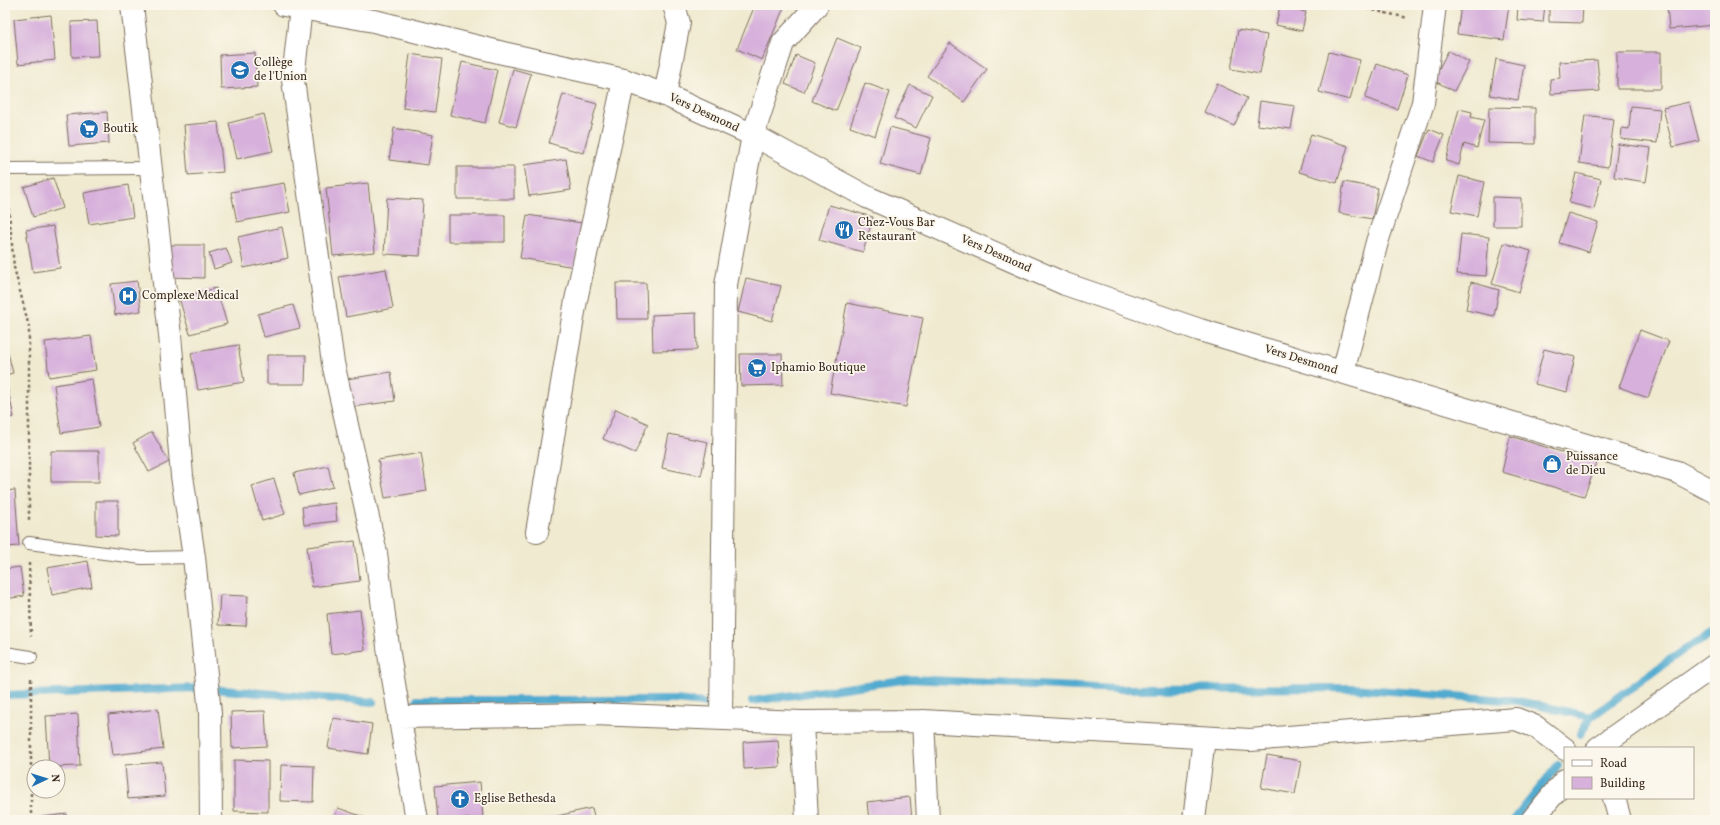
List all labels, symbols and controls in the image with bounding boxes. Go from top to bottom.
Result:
place label: Collège de l'Union [254,55,307,85]
school or university icon: Collège de l'Union [229,59,251,81]
street label: Vers Desmond [666,90,742,136]
supermarket icon: Boutik [78,118,100,140]
place label: Boutik [103,121,138,137]
place label: Chez-Vous Bar Restaurant [858,215,935,245]
restaurant icon: Chez-Vous Bar Restaurant [833,219,855,241]
street label: Vers Desmond [958,231,1034,277]
hospital icon: Complexe Medical [117,285,139,307]
place label: Complexe Medical [142,288,239,304]
street label: Vers Desmond [1262,341,1340,379]
supermarket icon: Iphamio Boutique [746,357,768,379]
place label: Iphamio Boutique [771,360,866,376]
place label: Puissance de Dieu [1566,449,1618,479]
shop icon: Puissance de Dieu [1541,453,1563,475]
legend [1564,747,1694,799]
text: Road [1600,756,1627,772]
north arrow [26,759,66,799]
text: N [47,774,62,783]
text: Building [1600,776,1645,792]
church icon: Eglise Bethesda [449,788,471,810]
place label: Eglise Bethesda [474,791,556,807]

